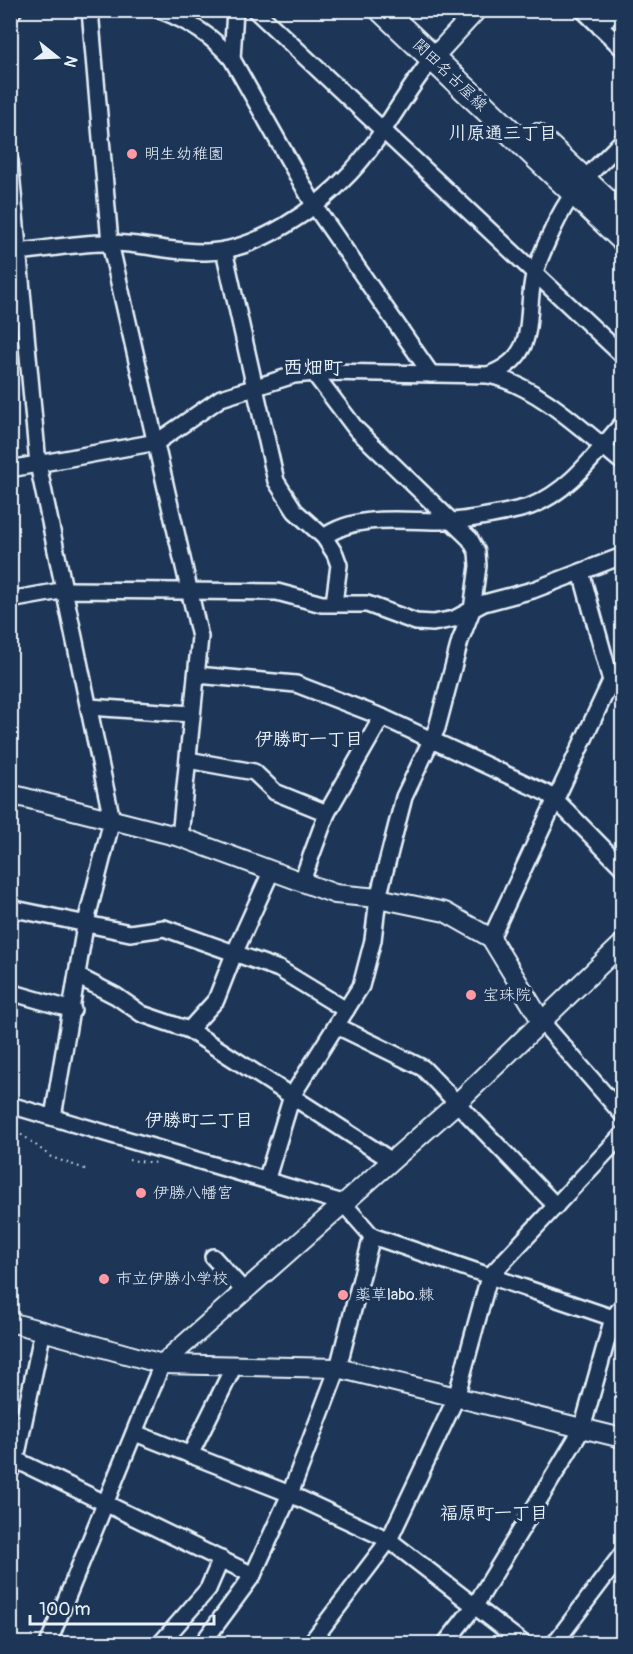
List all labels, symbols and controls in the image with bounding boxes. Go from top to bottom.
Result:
north arrow [27,27,87,87]
street label: 関田名古屋線 [409,34,491,116]
text: N [59,53,81,70]
district label: 川原通三丁目 [449,122,557,145]
place label: 明生幼稚園 [144,144,224,164]
marker: 明生幼稚園 [125,147,139,161]
district label: 西畑町 [283,355,343,380]
district label: 伊勝町一丁目 [255,728,363,751]
place label: 宝珠院 [483,985,531,1005]
marker: 宝珠院 [464,988,478,1002]
district label: 伊勝町二丁目 [145,1109,253,1132]
place label: 伊勝八幡宮 [153,1183,233,1203]
marker: 伊勝八幡宮 [134,1186,148,1200]
place label: 市立伊勝小学校 [116,1269,228,1289]
marker: 市立伊勝小学校 [97,1272,111,1286]
place label: 薬草labo.棘 [355,1285,434,1305]
marker: 薬草labo.棘 [336,1288,350,1302]
district label: 福原町一丁目 [440,1502,548,1525]
scale bar [30,1588,214,1626]
text: 100 m [39,1598,91,1621]

